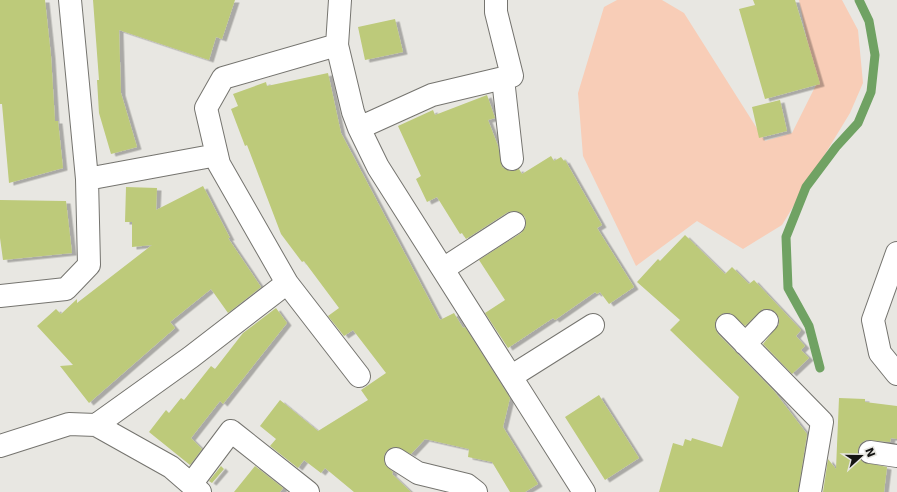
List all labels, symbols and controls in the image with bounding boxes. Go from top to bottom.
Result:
north arrow [841,436,881,476]
text: N [862,446,878,459]

